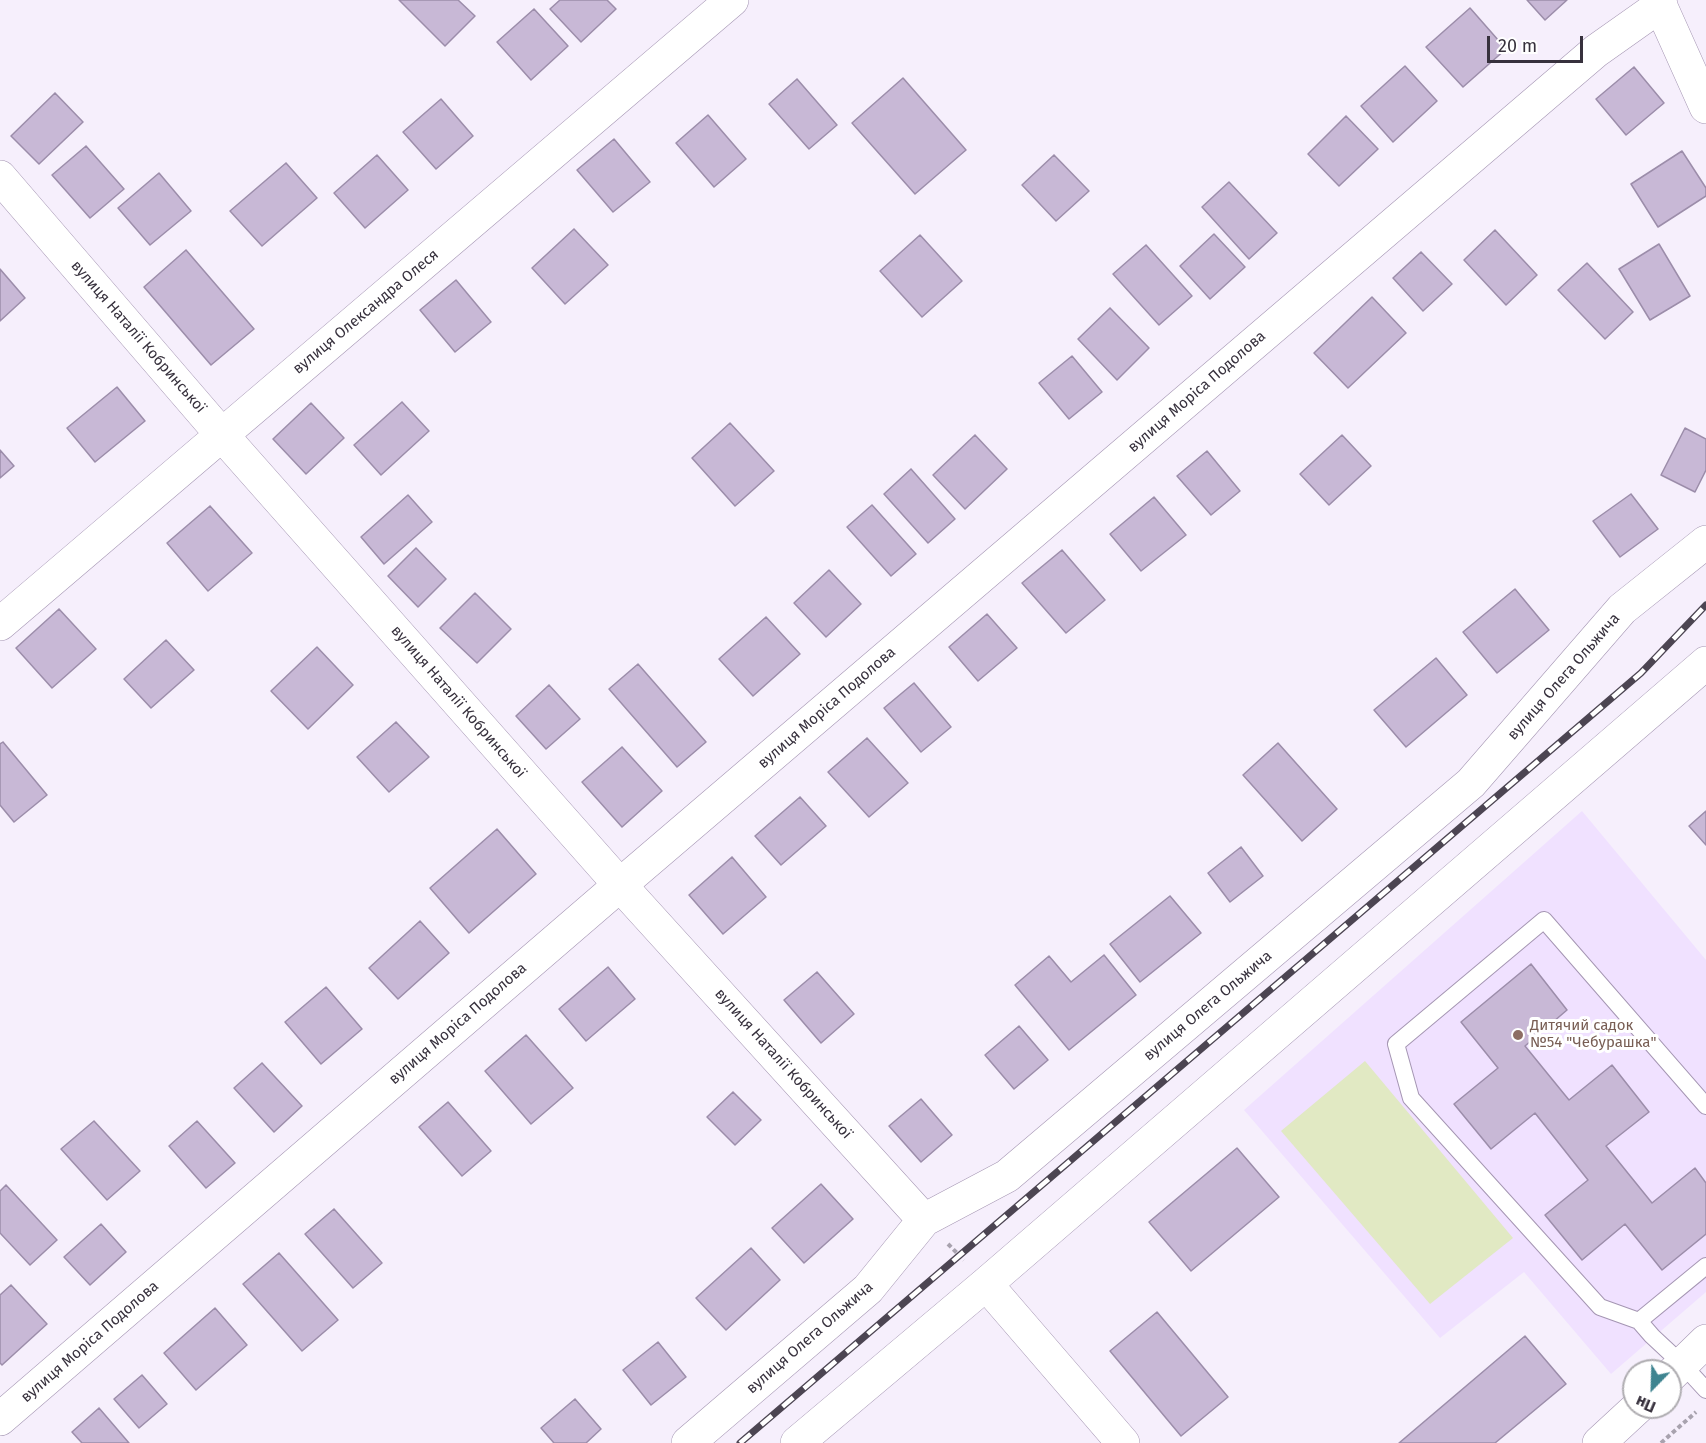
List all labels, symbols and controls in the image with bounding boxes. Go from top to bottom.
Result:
scale bar [1490,24,1586,62]
text: 20 m [1498,35,1537,57]
street label: вулиця Олександра Олеся [289,246,443,378]
street label: вулиця Наталії Кобринської [67,257,209,417]
street label: вулиця Моріса Подолова [1125,327,1269,457]
street label: вулиця Олега Ольжича [1504,610,1624,744]
street label: вулиця Наталії Кобринської [387,622,529,782]
street label: вулиця Моріса Подолова [755,643,899,773]
street label: вулиця Олега Ольжича [1140,947,1276,1065]
street label: вулиця Моріса Подолова [386,959,530,1089]
street label: вулиця Наталії Кобринської [711,985,855,1143]
place label: Дитячий садок №54 "Чебурашка" [1530,1017,1656,1052]
marker: Дитячий садок №54 "Чебурашка" [1511,1028,1525,1042]
street label: вулиця Моріса Подолова [18,1277,162,1407]
street label: вулиця Олега Ольжича [743,1278,877,1398]
north arrow [1622,1359,1682,1419]
text: Пн [1633,1392,1658,1417]

